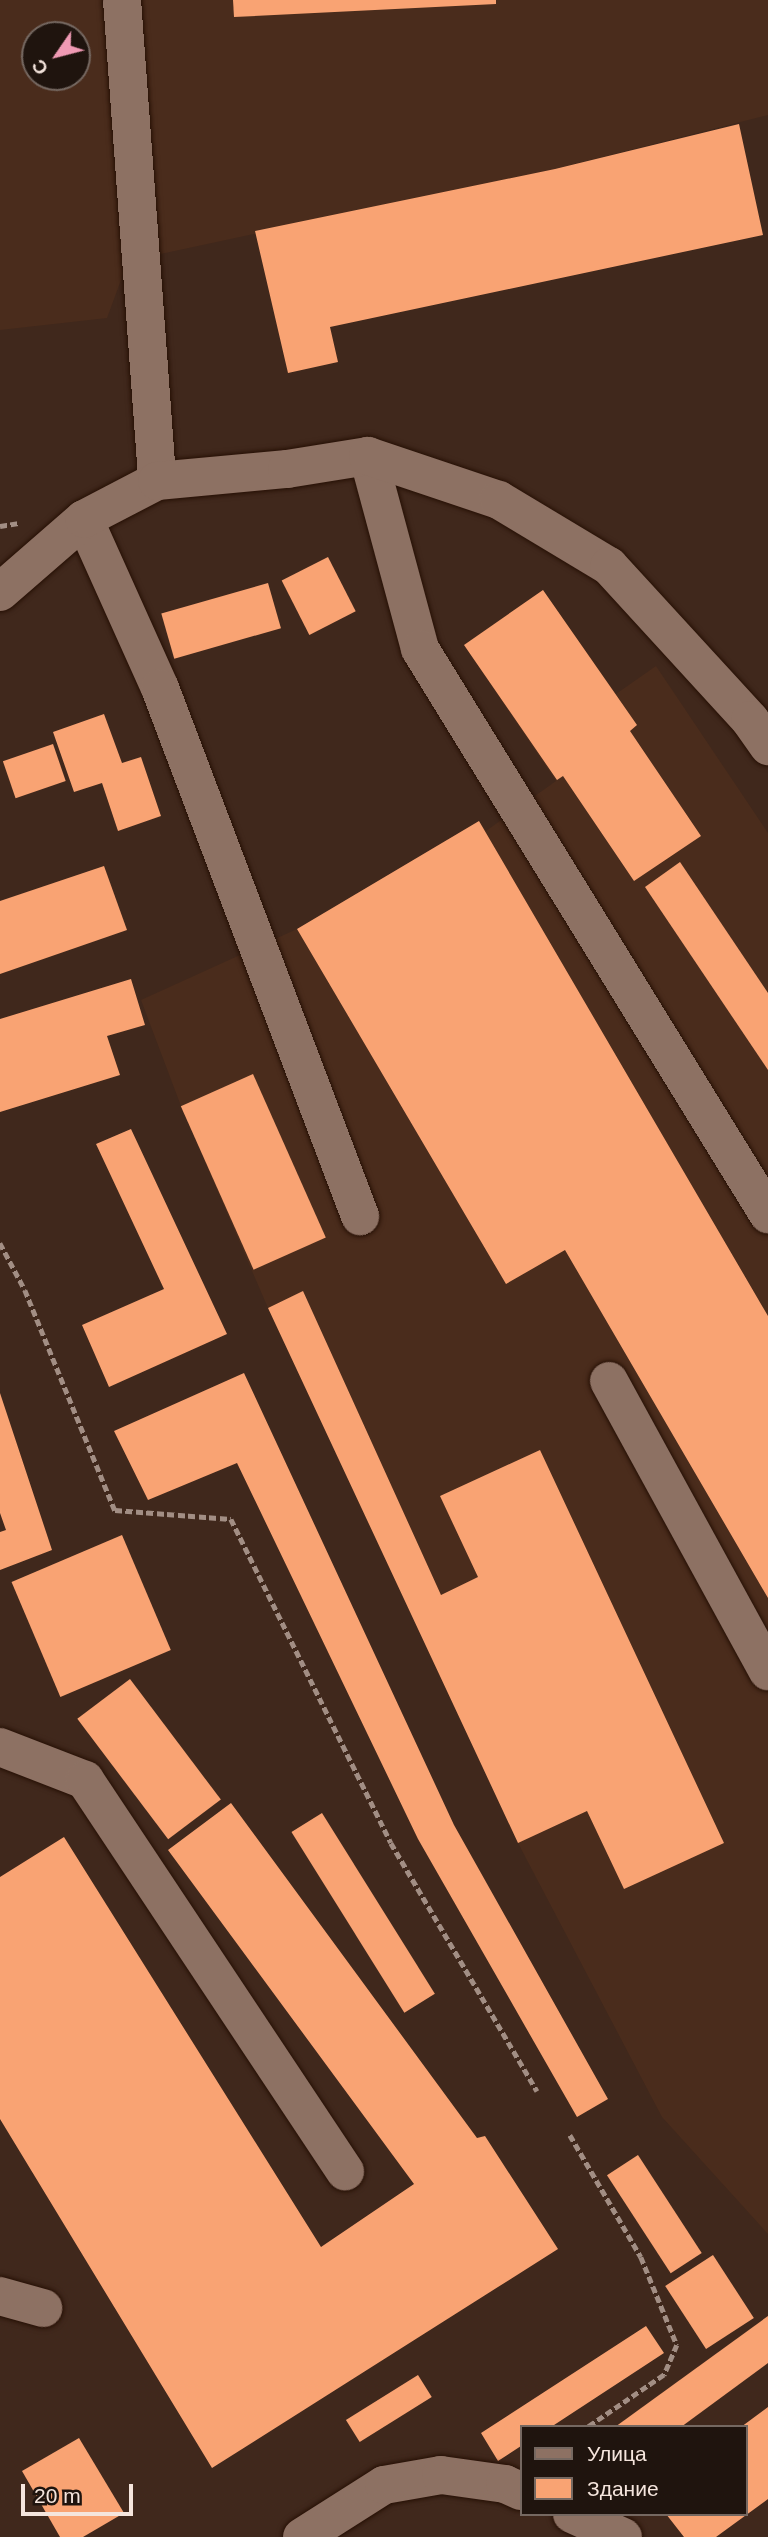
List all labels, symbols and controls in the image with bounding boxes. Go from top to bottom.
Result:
north arrow [21,21,91,91]
text: С [27,56,53,79]
legend [520,2425,747,2516]
text: Улица [587,2442,647,2465]
scale bar [24,2470,136,2514]
text: Здание [587,2477,659,2500]
text: 20 m [34,2484,81,2507]

